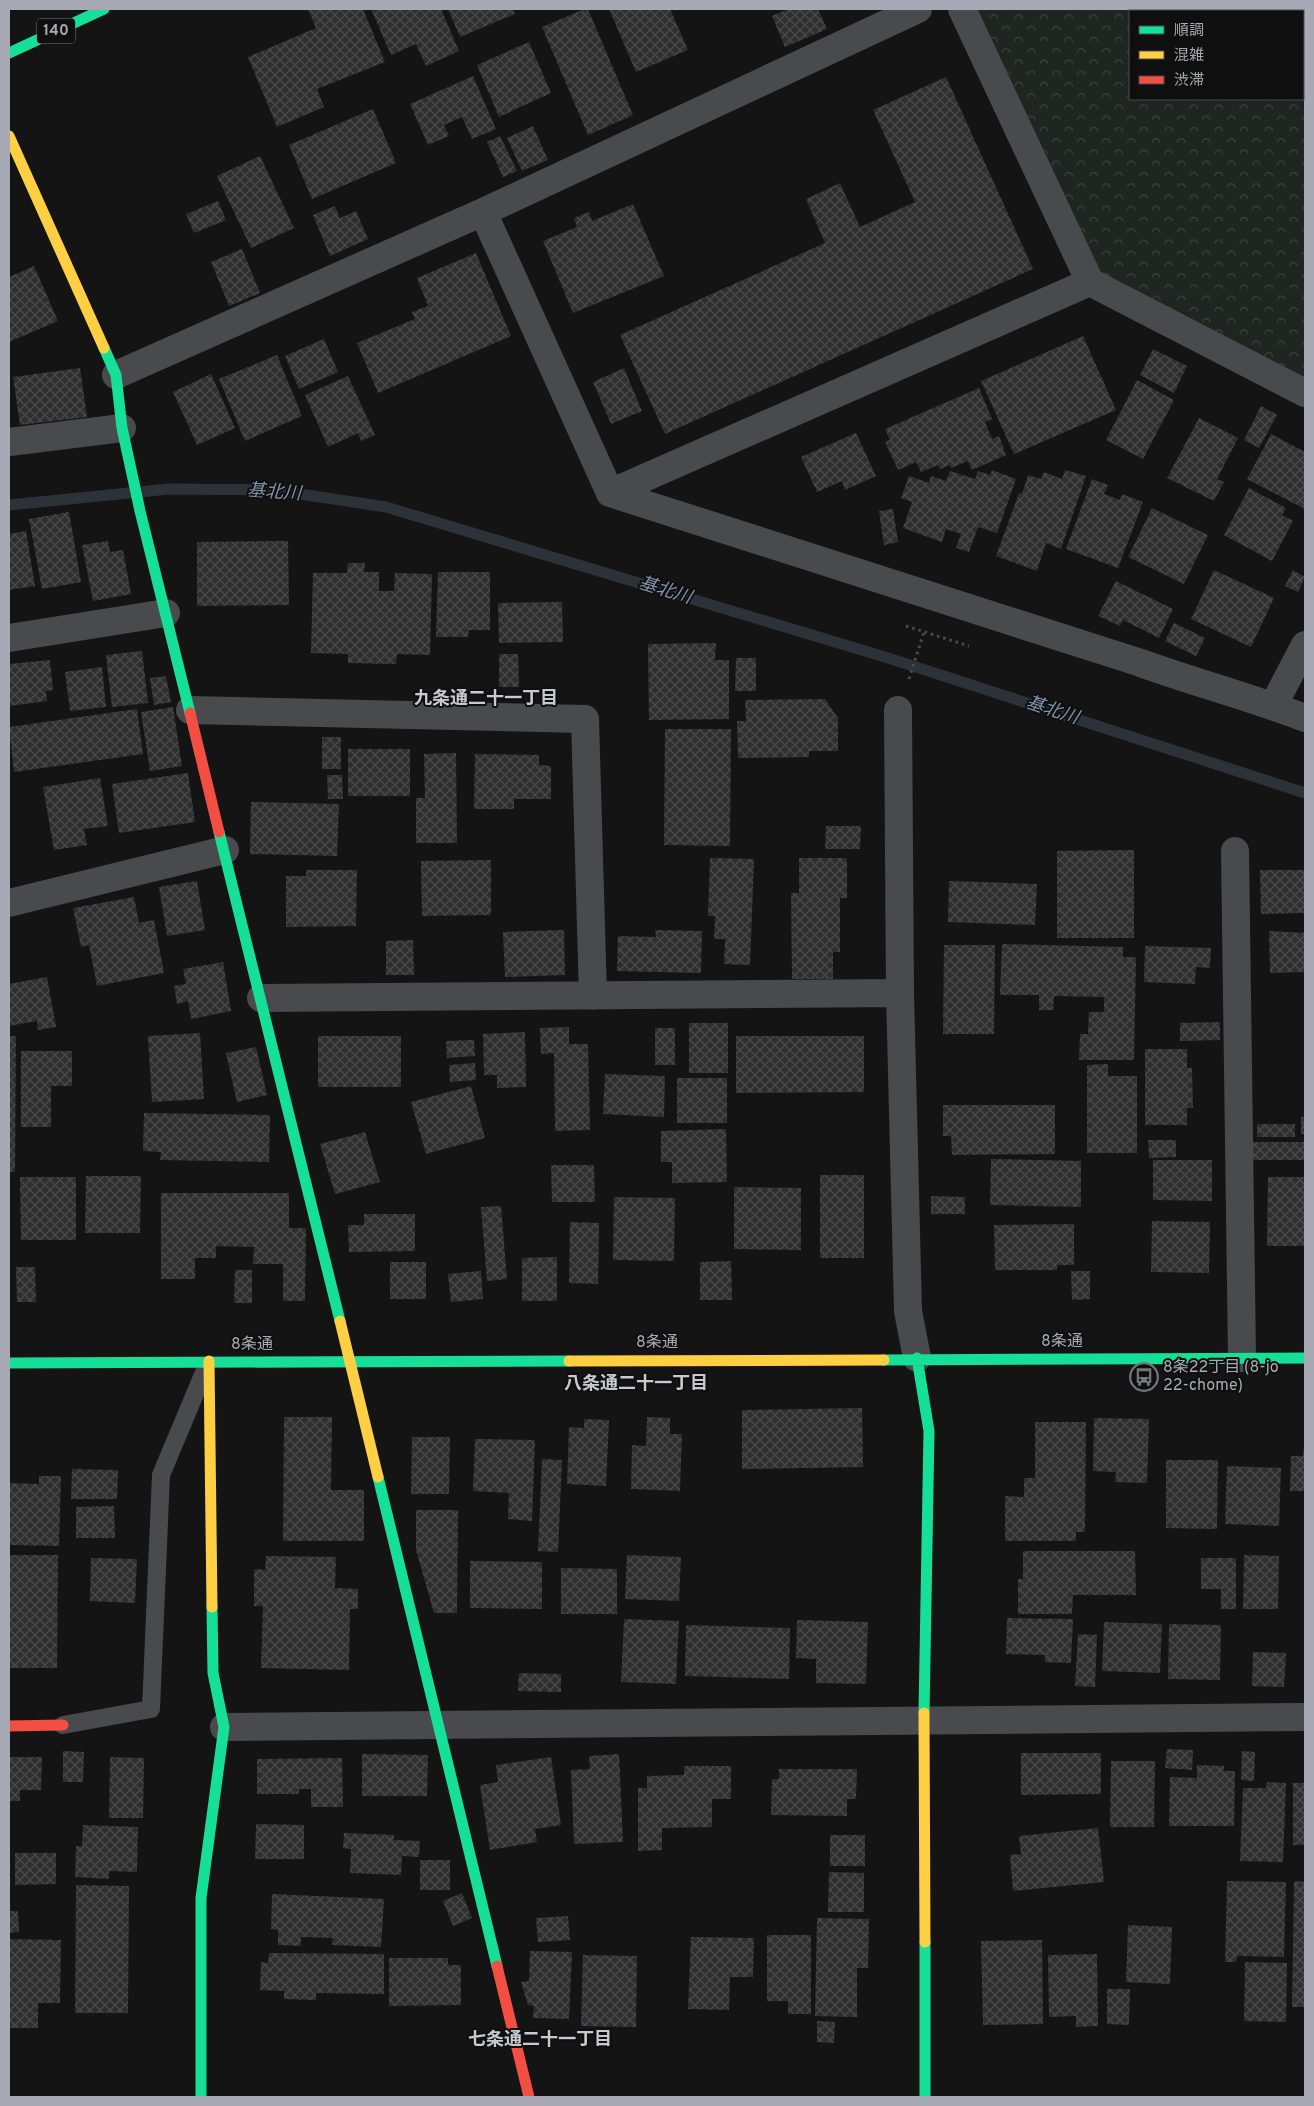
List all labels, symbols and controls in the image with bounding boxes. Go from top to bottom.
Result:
legend [1129,10,1304,100]
road number: 140 [37,18,75,44]
text: 順調 [1174,22,1204,41]
text: 混雑 [1174,47,1204,66]
text: 渋滞 [1174,72,1204,91]
water label: 基北川 [246,480,304,506]
water label: 基北川 [636,572,696,610]
district label: 九条通二十一丁目 [414,688,558,711]
water label: 基北川 [1023,692,1083,731]
street label: 8条通 [1041,1332,1083,1352]
street label: 8条通 [636,1333,678,1353]
street label: 8条通 [231,1335,273,1355]
place label: 8条22丁目 (8-jo 22-chome) [1163,1358,1279,1396]
bus stop icon: 8条22丁目 (8-jo 22-chome) [1129,1362,1159,1392]
district label: 八条通二十一丁目 [564,1373,708,1396]
district label: 七条通二十一丁目 [468,2029,612,2052]

